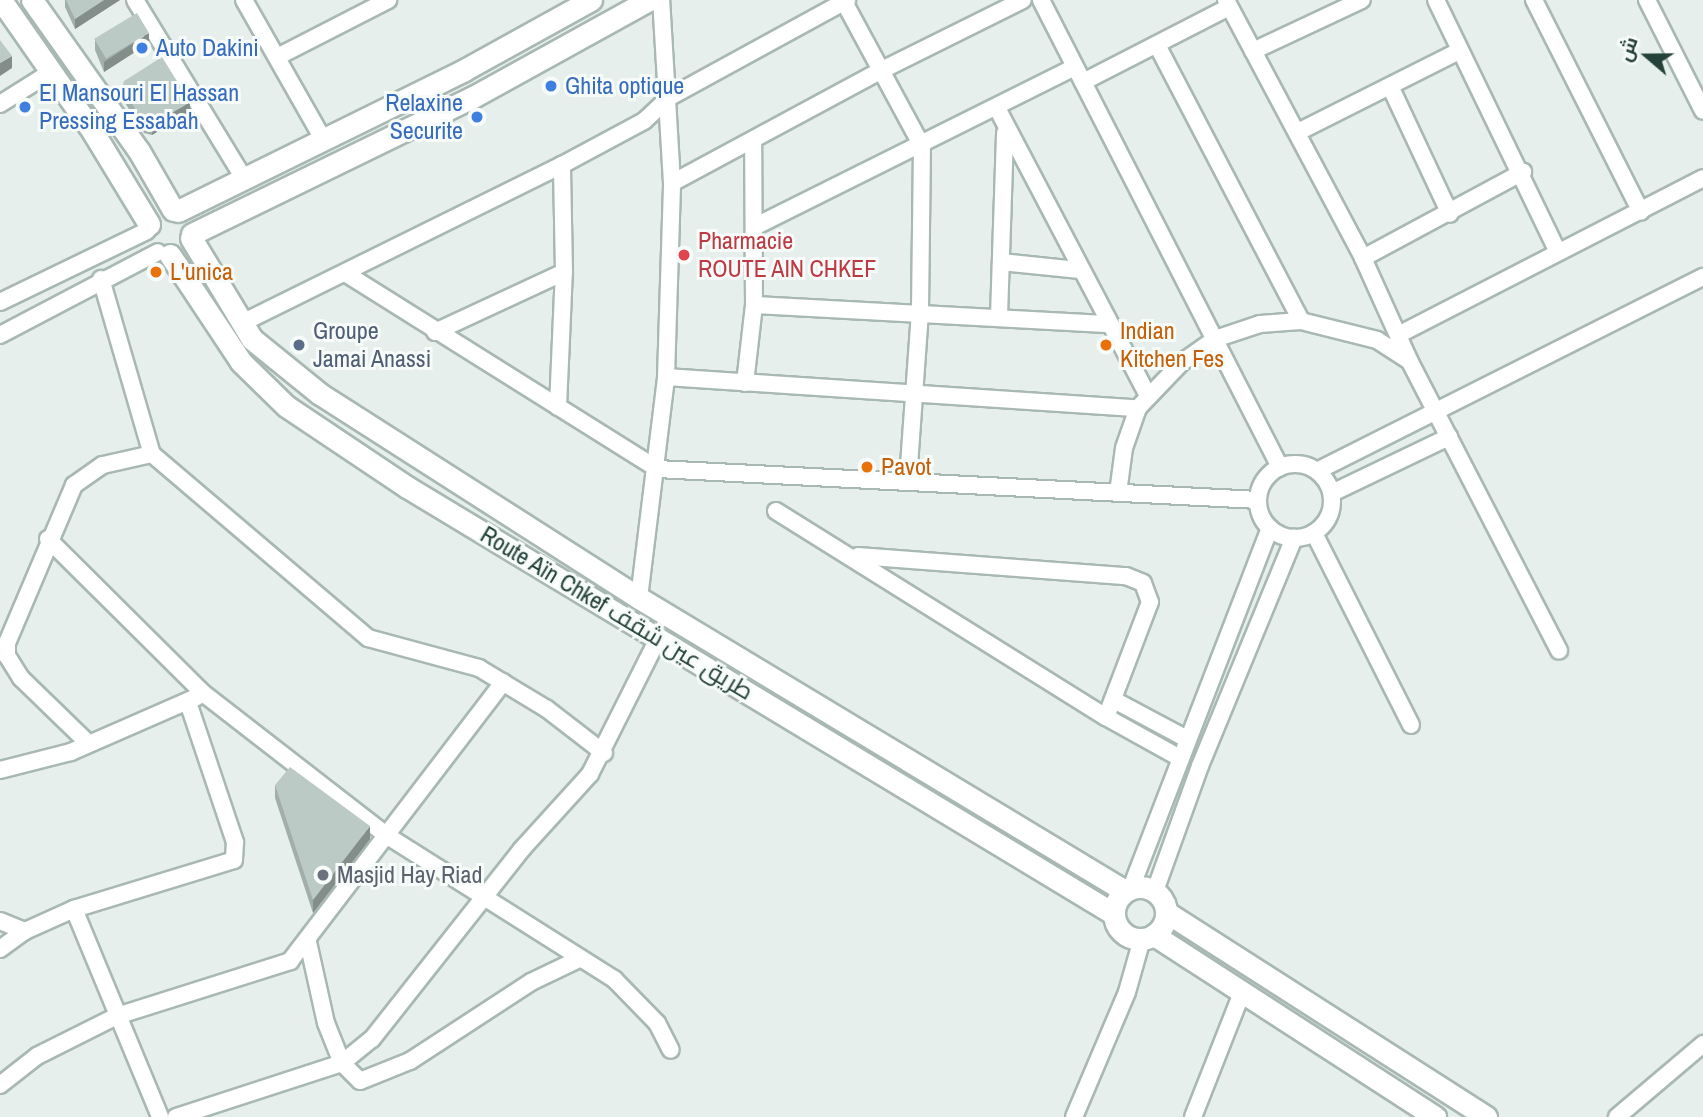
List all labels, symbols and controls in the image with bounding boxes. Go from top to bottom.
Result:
north arrow [1612,21,1682,91]
text: ش [1611,33,1644,65]
place label: Auto Dakini [156,34,259,62]
marker: Auto Dakini [134,40,150,56]
place label: Ghita optique [565,72,684,100]
marker: Ghita optique [543,78,559,94]
place label: El Mansouri El Hassan Pressing Essabah [39,79,239,135]
place label: Relaxine Securite [385,89,463,145]
marker: El Mansouri El Hassan Pressing Essabah [17,99,33,115]
marker: Relaxine Securite [469,109,485,125]
place label: Pharmacie ROUTE AIN CHKEF [698,227,877,283]
marker: Pharmacie ROUTE AIN CHKEF [676,247,692,263]
place label: L'unica [170,258,233,286]
marker: L'unica [148,264,164,280]
place label: Groupe Jamai Anassi [313,317,432,373]
place label: Indian Kitchen Fes [1120,317,1224,373]
marker: Groupe Jamai Anassi [291,337,307,353]
marker: Indian Kitchen Fes [1098,337,1114,353]
place label: Pavot [881,453,931,481]
marker: Pavot [859,459,875,475]
street label: Route Aïn Chkef طريق عين شقف [475,520,759,706]
place label: Masjid Hay Riad [337,861,482,889]
marker: Masjid Hay Riad [315,867,331,883]

